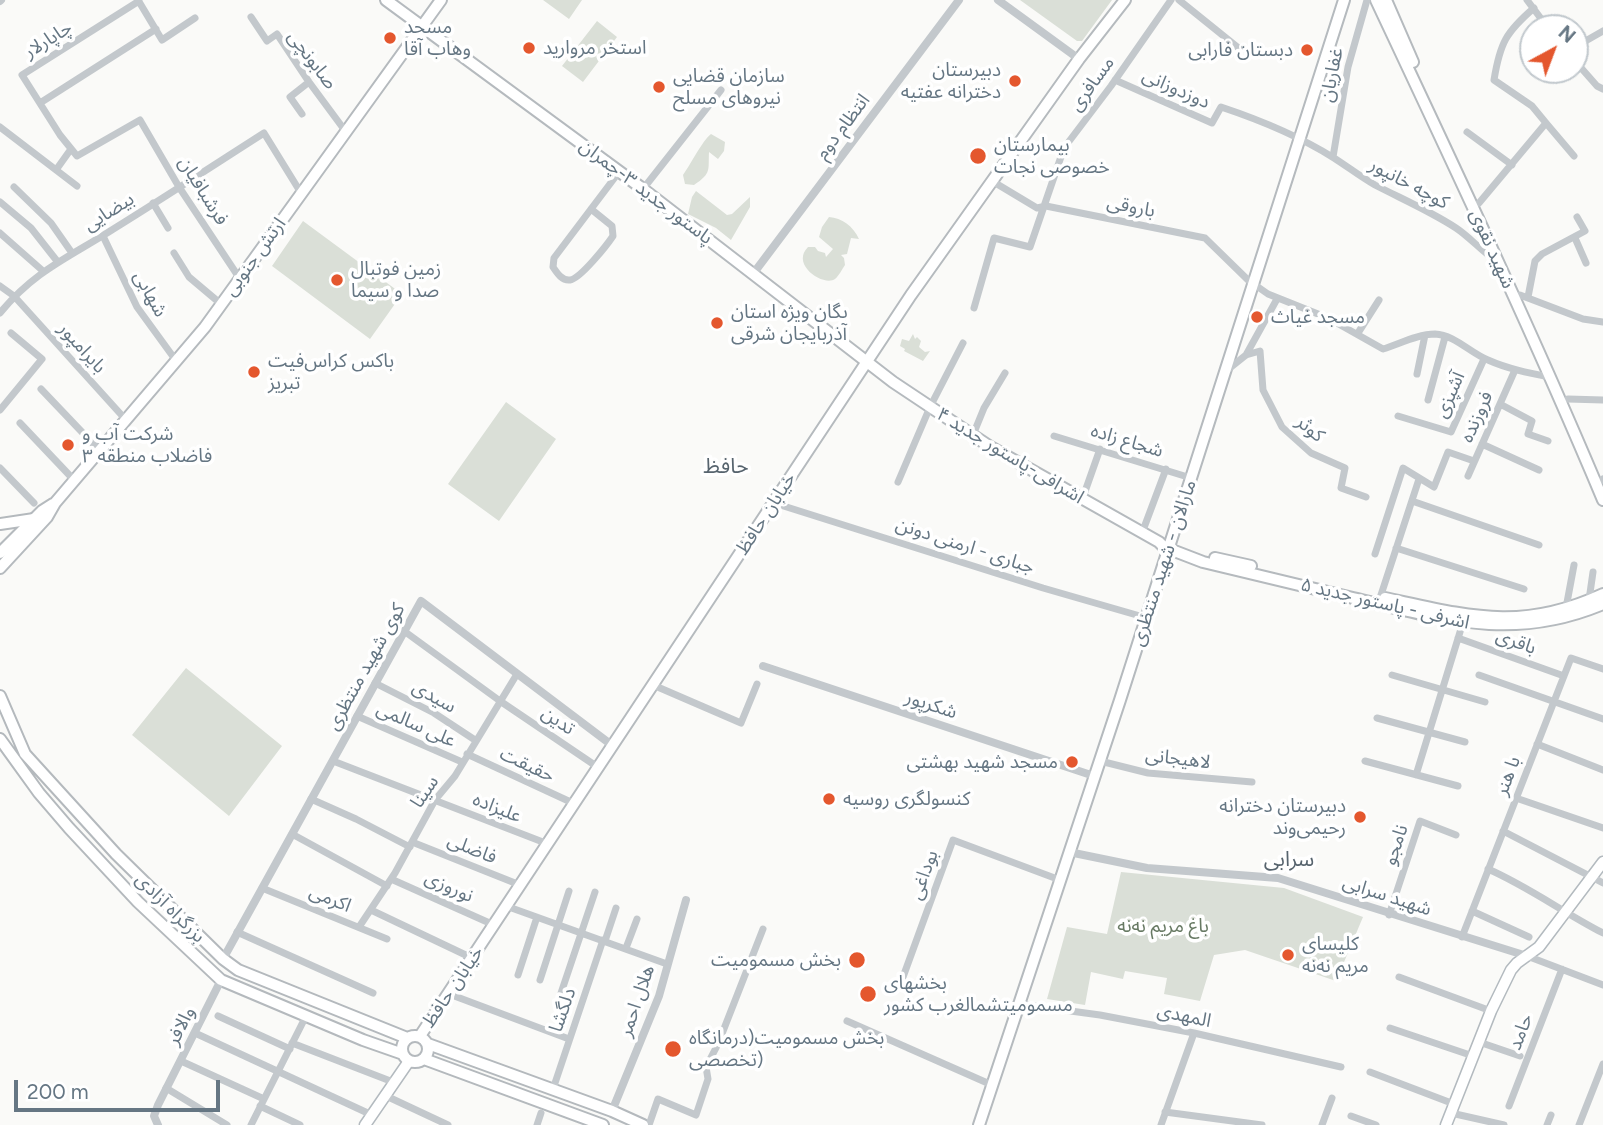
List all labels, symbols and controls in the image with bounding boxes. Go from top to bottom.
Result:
north arrow [1519,14,1589,84]
street label: چاپارلار [20,16,76,64]
place label: مسجد وهاب آقا [404,16,471,60]
text: N [1554,21,1580,48]
street label: صابونچی [282,26,342,94]
marker: مسجد وهاب آقا [382,30,398,46]
place label: استخر مروارید [543,37,647,59]
place label: دبستان فارابی [1188,39,1293,61]
marker: استخر مروارید [521,40,537,56]
marker: دبستان فارابی [1299,42,1315,58]
street label: غفاریان [1316,46,1348,104]
street label: مسافری [1065,52,1119,116]
place label: دبیرستان دخترانه عفتیه [901,59,1001,103]
street label: دوزدوزانی [1139,64,1213,114]
place label: سازمان قضایی نیروهای مسلح [673,65,785,109]
marker: دبیرستان دخترانه عفتیه [1007,73,1023,89]
marker: سازمان قضایی نیروهای مسلح [651,79,667,95]
street label: انتظام دوم [811,90,875,164]
street label: پاستور جدید ۳-چمران [575,134,717,250]
place label: بیمارستان خصوصی نجات [994,134,1110,178]
marker: بیمارستان خصوصی نجات [968,146,988,166]
street label: فرشبافیان [173,153,233,229]
street label: کوچه خانپور [1365,154,1453,214]
street label: بیضایی [79,188,139,236]
street label: باروقی [1105,191,1157,223]
street label: شهید نقوی [1464,206,1520,292]
street label: ارتش جنوبی [219,213,291,301]
place label: زمین فوتبال صدا و سیما [351,258,441,302]
street label: شهابی [128,267,172,321]
marker: زمین فوتبال صدا و سیما [329,272,345,288]
place label: یگان ویژه استان آذربایجان شرقی [731,301,848,345]
place label: مسجد غیاث [1271,306,1365,328]
marker: مسجد غیاث [1249,309,1265,325]
marker: یگان ویژه استان آذربایجان شرقی [709,315,725,331]
street label: بایرامپور [53,318,111,378]
place label: باکس کراس‌فیت تبریز [268,350,394,394]
marker: باکس کراس‌فیت تبریز [246,364,262,380]
street label: آشپزی [1430,368,1470,422]
street label: فروزنده [1456,388,1498,446]
street label: اشرافی-پاستور جدید ۴ [932,403,1088,509]
street label: کوثر [1291,411,1329,447]
street label: شجاع زاده [1088,419,1166,463]
place label: شرکت آب و فاضلاب منطقه ۳ [82,423,212,467]
marker: شرکت آب و فاضلاب منطقه ۳ [60,437,76,453]
district label: حافظ [703,454,749,480]
street label: خیابان حافظ [731,469,801,559]
street label: مارالان - شهید منتظری [1126,477,1202,649]
street label: جباری - ارمنی دونن [893,513,1037,579]
street label: اشرفی - پاستور جدید ۵ [1298,573,1472,635]
street label: کوی شهید منتظری [322,600,410,734]
street label: باقری [1493,624,1539,660]
street label: سیدی [408,676,460,718]
street label: شکرپور [902,686,960,724]
street label: علی سالمی [373,697,459,753]
street label: تدین [537,702,579,740]
street label: حقیقت [496,742,558,788]
street label: لاهیجانی [1144,744,1212,774]
place label: مسجد شهید بهشتی [907,751,1058,773]
street label: با هنر [1490,753,1526,799]
marker: مسجد شهید بهشتی [1064,754,1080,770]
street label: سینا [406,772,444,812]
street label: علیزاده [469,788,525,828]
place label: کنسولگری روسیه [843,788,970,810]
marker: کنسولگری روسیه [821,791,837,807]
place label: دبیرستان دخترانه رحیمی‌وند [1219,795,1346,839]
marker: دبیرستان دخترانه رحیمی‌وند [1352,809,1368,825]
street label: نامجو [1378,822,1414,868]
street label: فاضلی [444,829,500,869]
street label: بوداغی [905,847,943,903]
district label: سرابی [1264,847,1314,873]
street label: نوروزی [421,866,477,908]
street label: بزرگراه آزادی [130,868,210,948]
street label: شهید سرابی [1340,871,1434,921]
street label: اکرمی [306,880,354,918]
park label: باغ مریم نه‌نه [1117,915,1209,937]
place label: کلیسای مریم نه‌نه [1302,933,1369,977]
street label: خیابان حافظ [418,942,488,1032]
marker: کلیسای مریم نه‌نه [1280,947,1296,963]
place label: بخش مسمومیت [711,949,841,971]
marker: بخش مسمومیت [847,950,867,970]
street label: هلال احمر [614,962,660,1040]
place label: بخشهای مسمومیتشمالغرب کشور [884,972,1073,1016]
marker: بخشهای مسمومیتشمالغرب کشور [858,984,878,1004]
street label: دلگشا [545,985,581,1035]
street label: المهدی [1155,999,1213,1033]
street label: والافر [162,1003,200,1049]
street label: حامد [1504,1011,1538,1053]
place label: بخش مسمومیت(درمانگاه تخصصی) [689,1027,884,1071]
marker: بخش مسمومیت(درمانگاه تخصصی) [663,1039,683,1059]
scale bar [18,1066,224,1110]
text: 200 m [27,1079,89,1104]

